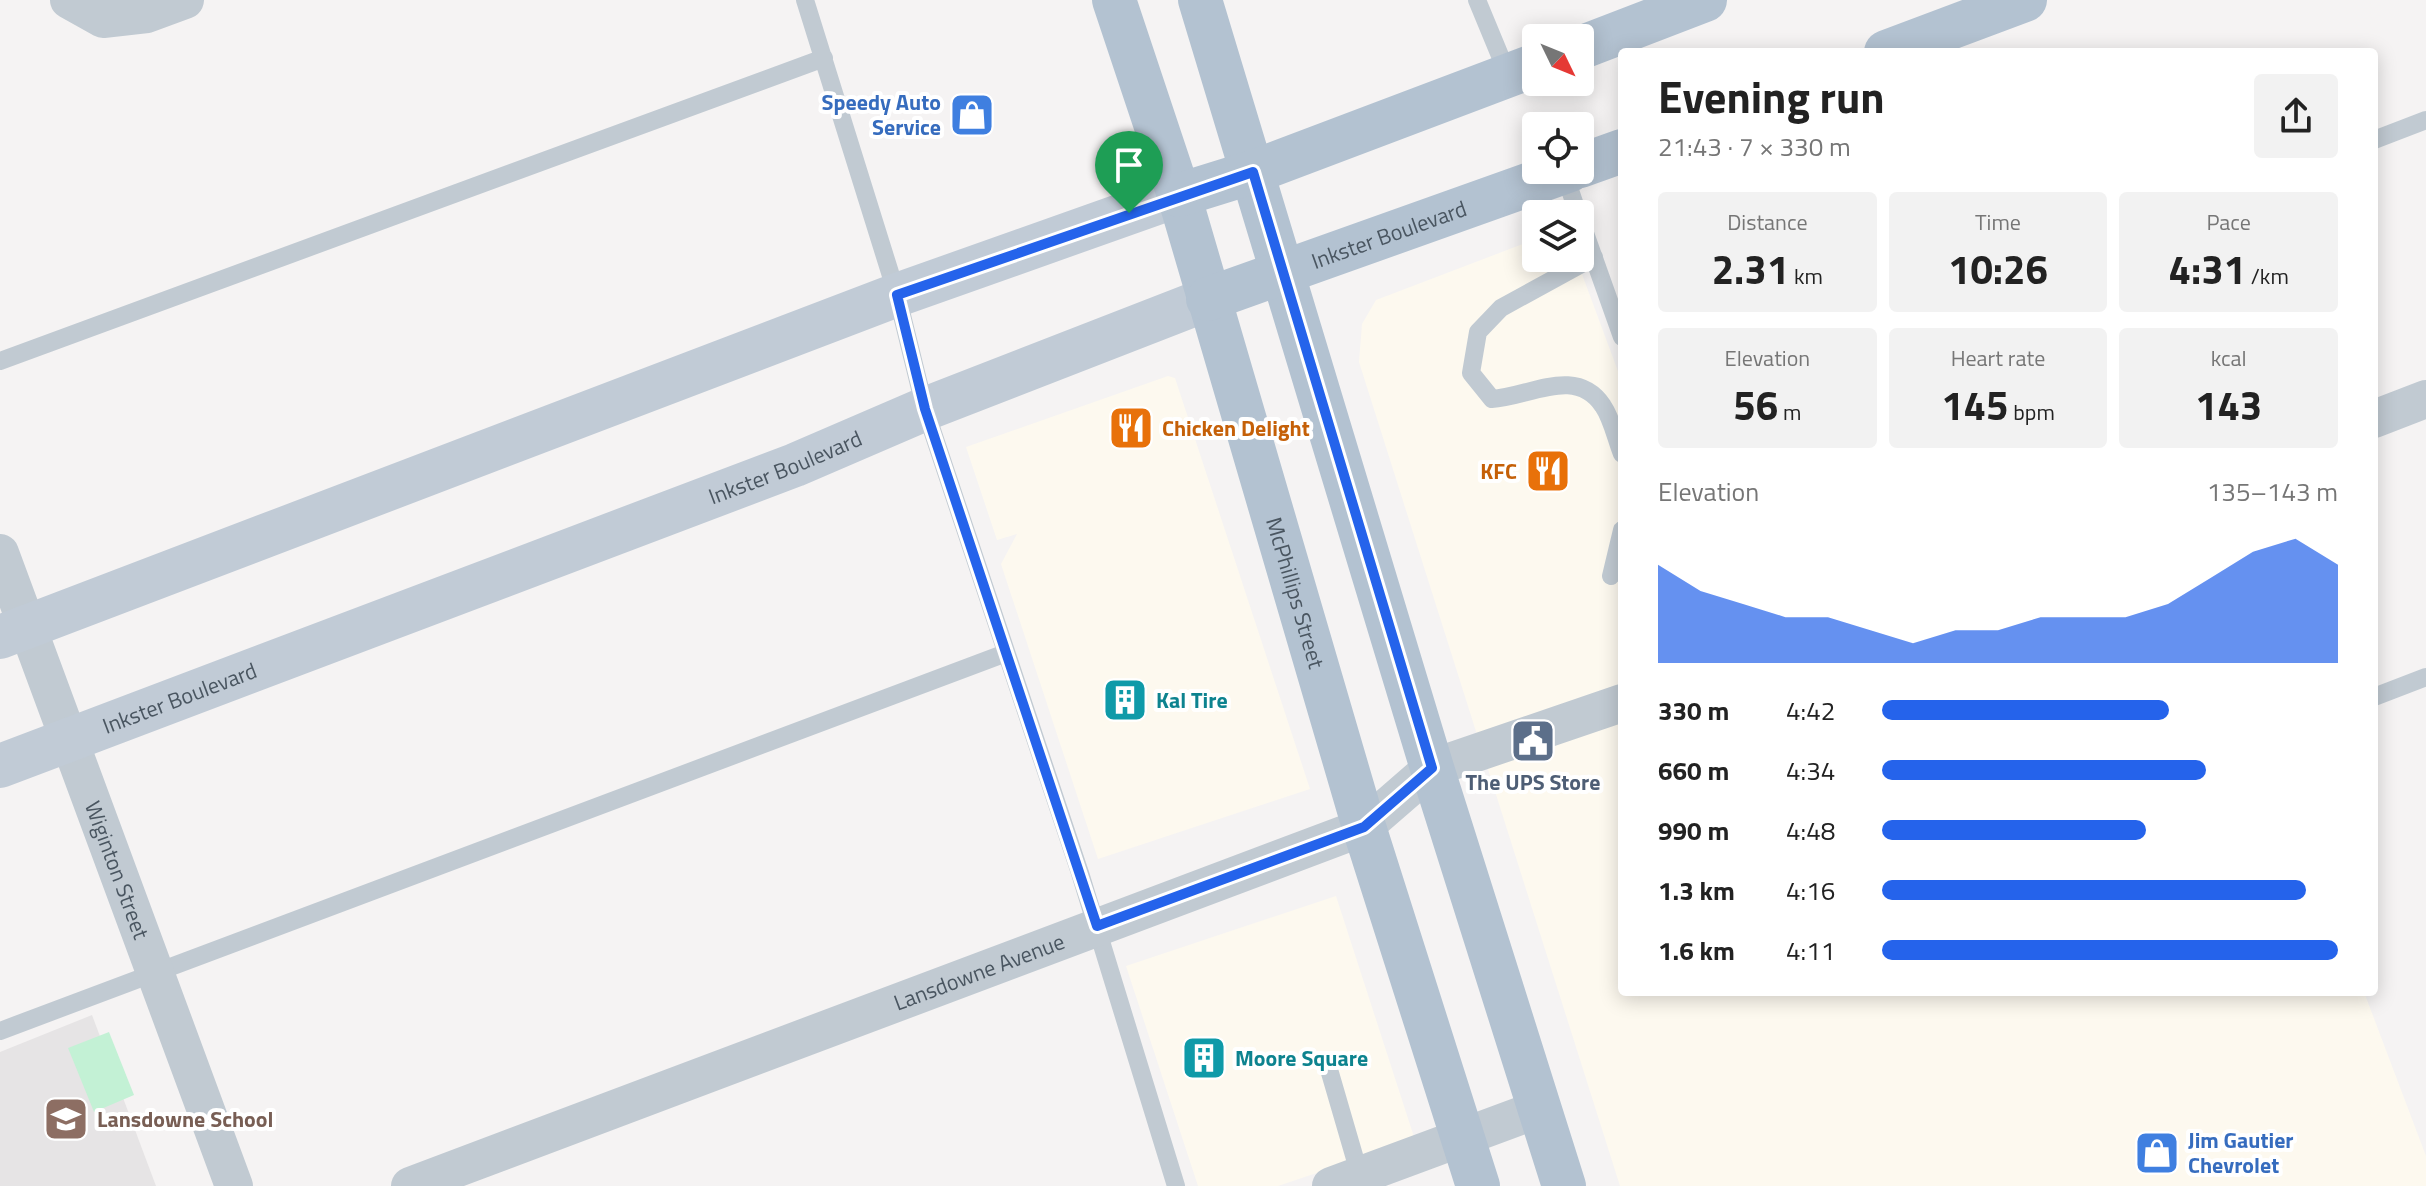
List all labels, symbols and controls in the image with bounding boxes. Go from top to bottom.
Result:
north arrow [1522,24,1594,96]
map controls [1522,24,1594,272]
text: Evening run [1658,63,1885,130]
button: share [2254,74,2338,158]
place label: Speedy Auto Service [822,85,941,144]
shop icon: Speedy Auto Service [948,91,996,139]
button: locate [1522,112,1594,184]
text: 21:43 · 7 × 330 m [1658,127,1851,166]
pin [1095,131,1163,213]
icon: arrive [1107,143,1151,187]
street label: Inkster Boulevard [1307,191,1471,278]
button: layers [1522,200,1594,272]
text: Distance [1727,205,1808,239]
text: Time [1975,205,2021,239]
text: Pace [2206,205,2251,239]
text: 2.31 [1712,239,1789,300]
text: 10:26 [1948,239,2048,300]
text: 4:31 [2169,239,2246,300]
text: km [1789,259,1823,293]
text: /km [2246,259,2289,293]
text: Elevation [1725,341,1810,375]
text: Heart rate [1951,341,2045,375]
text: kcal [2211,341,2247,375]
text: 56 [1733,375,1778,436]
text: 145 [1941,375,2008,436]
text: 143 [2195,375,2262,436]
text: m [1778,395,1801,429]
text: bpm [2008,395,2055,429]
restaurant icon: Chicken Delight [1107,404,1155,452]
place label: Chicken Delight [1162,411,1310,445]
street label: Inkster Boulevard [703,421,867,513]
restaurant icon: KFC [1524,447,1572,495]
place label: KFC [1480,454,1517,488]
text: Elevation [1658,472,1759,511]
text: 135–143 m [2207,472,2338,511]
street label: McPhillips Street [1257,513,1334,673]
street label: Inkster Boulevard [97,653,262,743]
building icon: Kal Tire [1101,676,1149,724]
place label: Kal Tire [1156,683,1228,717]
text: 330 m [1658,691,1729,730]
text: 4:42 [1786,691,1835,730]
public building icon: The UPS Store [1509,717,1557,765]
text: 660 m [1658,751,1729,790]
text: 4:34 [1786,751,1835,790]
place label: The UPS Store [1466,765,1600,799]
street label: Wiginton Street [76,796,158,944]
text: 990 m [1658,811,1729,850]
text: 4:48 [1786,811,1835,850]
text: 1.3 km [1658,871,1735,910]
text: 4:16 [1786,871,1835,910]
street label: Lansdowne Avenue [889,924,1069,1020]
text: 1.6 km [1658,931,1735,970]
text: 4:11 [1786,931,1835,970]
building icon: Moore Square [1180,1034,1228,1082]
place label: Moore Square [1235,1041,1368,1075]
school or university icon: Lansdowne School [42,1095,90,1143]
place label: Lansdowne School [97,1102,273,1136]
place label: Jim Gautier Chevrolet [2188,1123,2294,1182]
shop icon: Jim Gautier Chevrolet [2133,1129,2181,1177]

